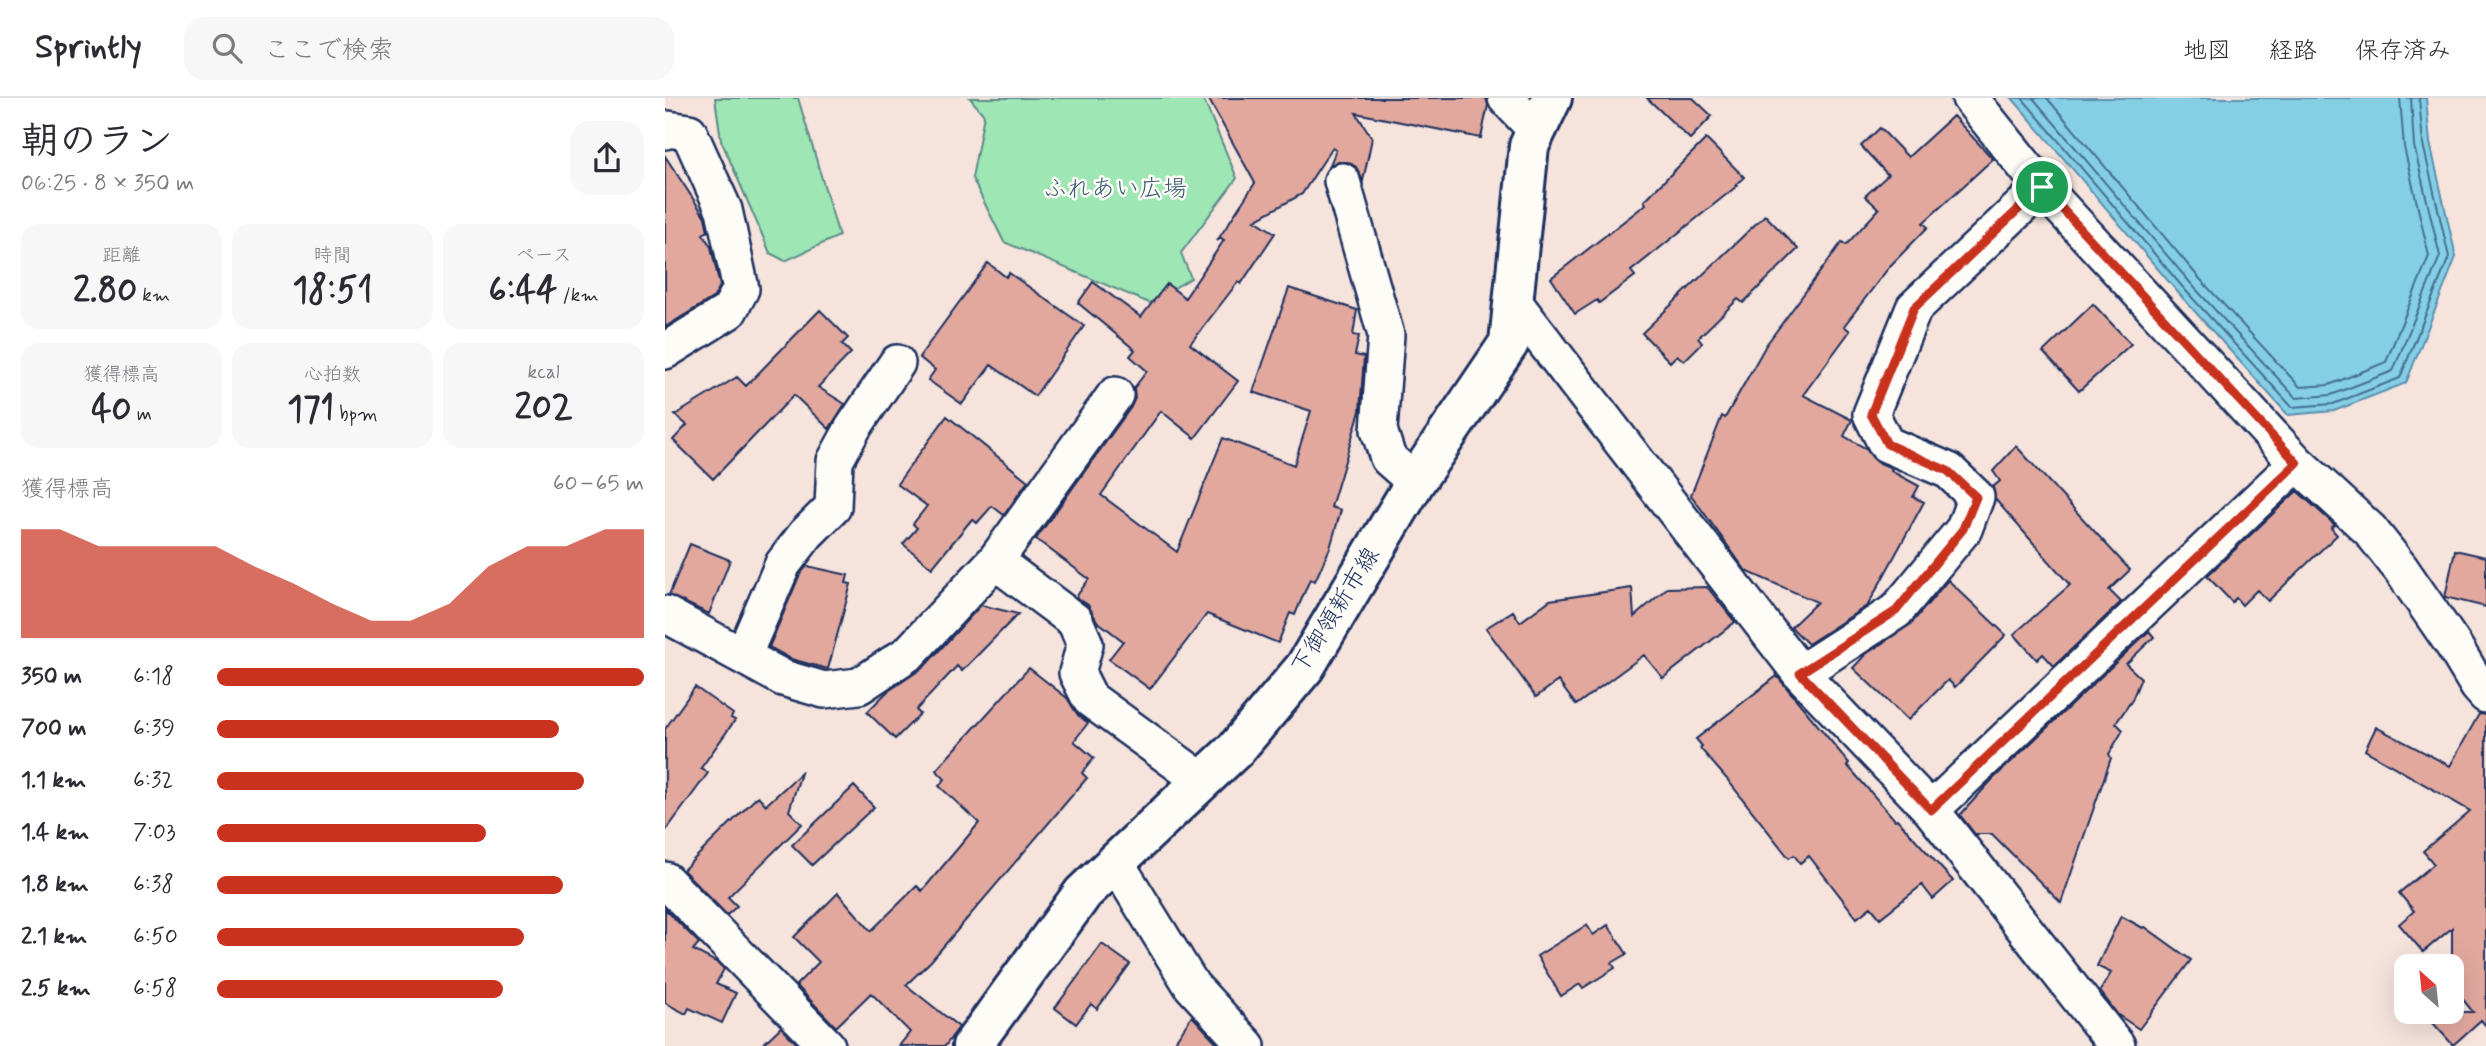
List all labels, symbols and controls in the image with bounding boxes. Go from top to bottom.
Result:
search box [184,17,674,80]
text: Sprintly [35,26,142,70]
icon: search [208,29,246,67]
text: ここで検索 [264,34,394,68]
text: 地図 [2183,36,2231,67]
text: 経路 [2269,36,2317,67]
text: 保存済み [2355,36,2451,67]
text: 朝のラン [21,118,173,167]
button: share [570,121,644,195]
pin [2012,157,2072,217]
icon: arrive [2023,168,2061,206]
text: 06:25 · 8 × 350 m [21,169,194,199]
park label: ふれあい広場 [1043,174,1187,205]
text: 距離 [102,243,141,268]
text: 時間 [313,243,352,268]
text: ペース [516,243,571,268]
text: 2.80 [73,268,137,314]
text: 18:51 [292,268,373,314]
text: 6:44 [488,268,557,314]
text: km [137,283,170,308]
text: /km [557,283,599,308]
text: kcal [528,360,559,385]
text: 獲得標高 [83,362,160,387]
text: 心拍数 [304,362,361,387]
text: 202 [514,385,573,431]
text: 40 [91,387,132,433]
text: 171 [287,387,334,433]
text: m [132,402,152,427]
text: bpm [334,402,378,427]
text: 60–65 m [553,469,644,499]
text: 獲得標高 [21,475,113,505]
street label: 下御領新市線 [1285,542,1387,680]
text: 350 m [21,662,82,692]
text: 6:18 [133,662,174,692]
text: 700 m [21,714,86,744]
text: 6:39 [133,714,175,744]
text: 1.1 km [21,766,86,796]
text: 6:32 [133,766,173,796]
text: 1.4 km [21,818,89,848]
text: 7:03 [133,818,176,848]
text: 1.8 km [21,870,89,900]
text: 6:38 [133,870,174,900]
text: 2.1 km [21,922,87,952]
text: 6:50 [133,922,178,952]
north arrow [2394,954,2464,1024]
map controls [2394,954,2464,1024]
text: 2.5 km [21,974,91,1004]
text: 6:58 [133,974,177,1004]

